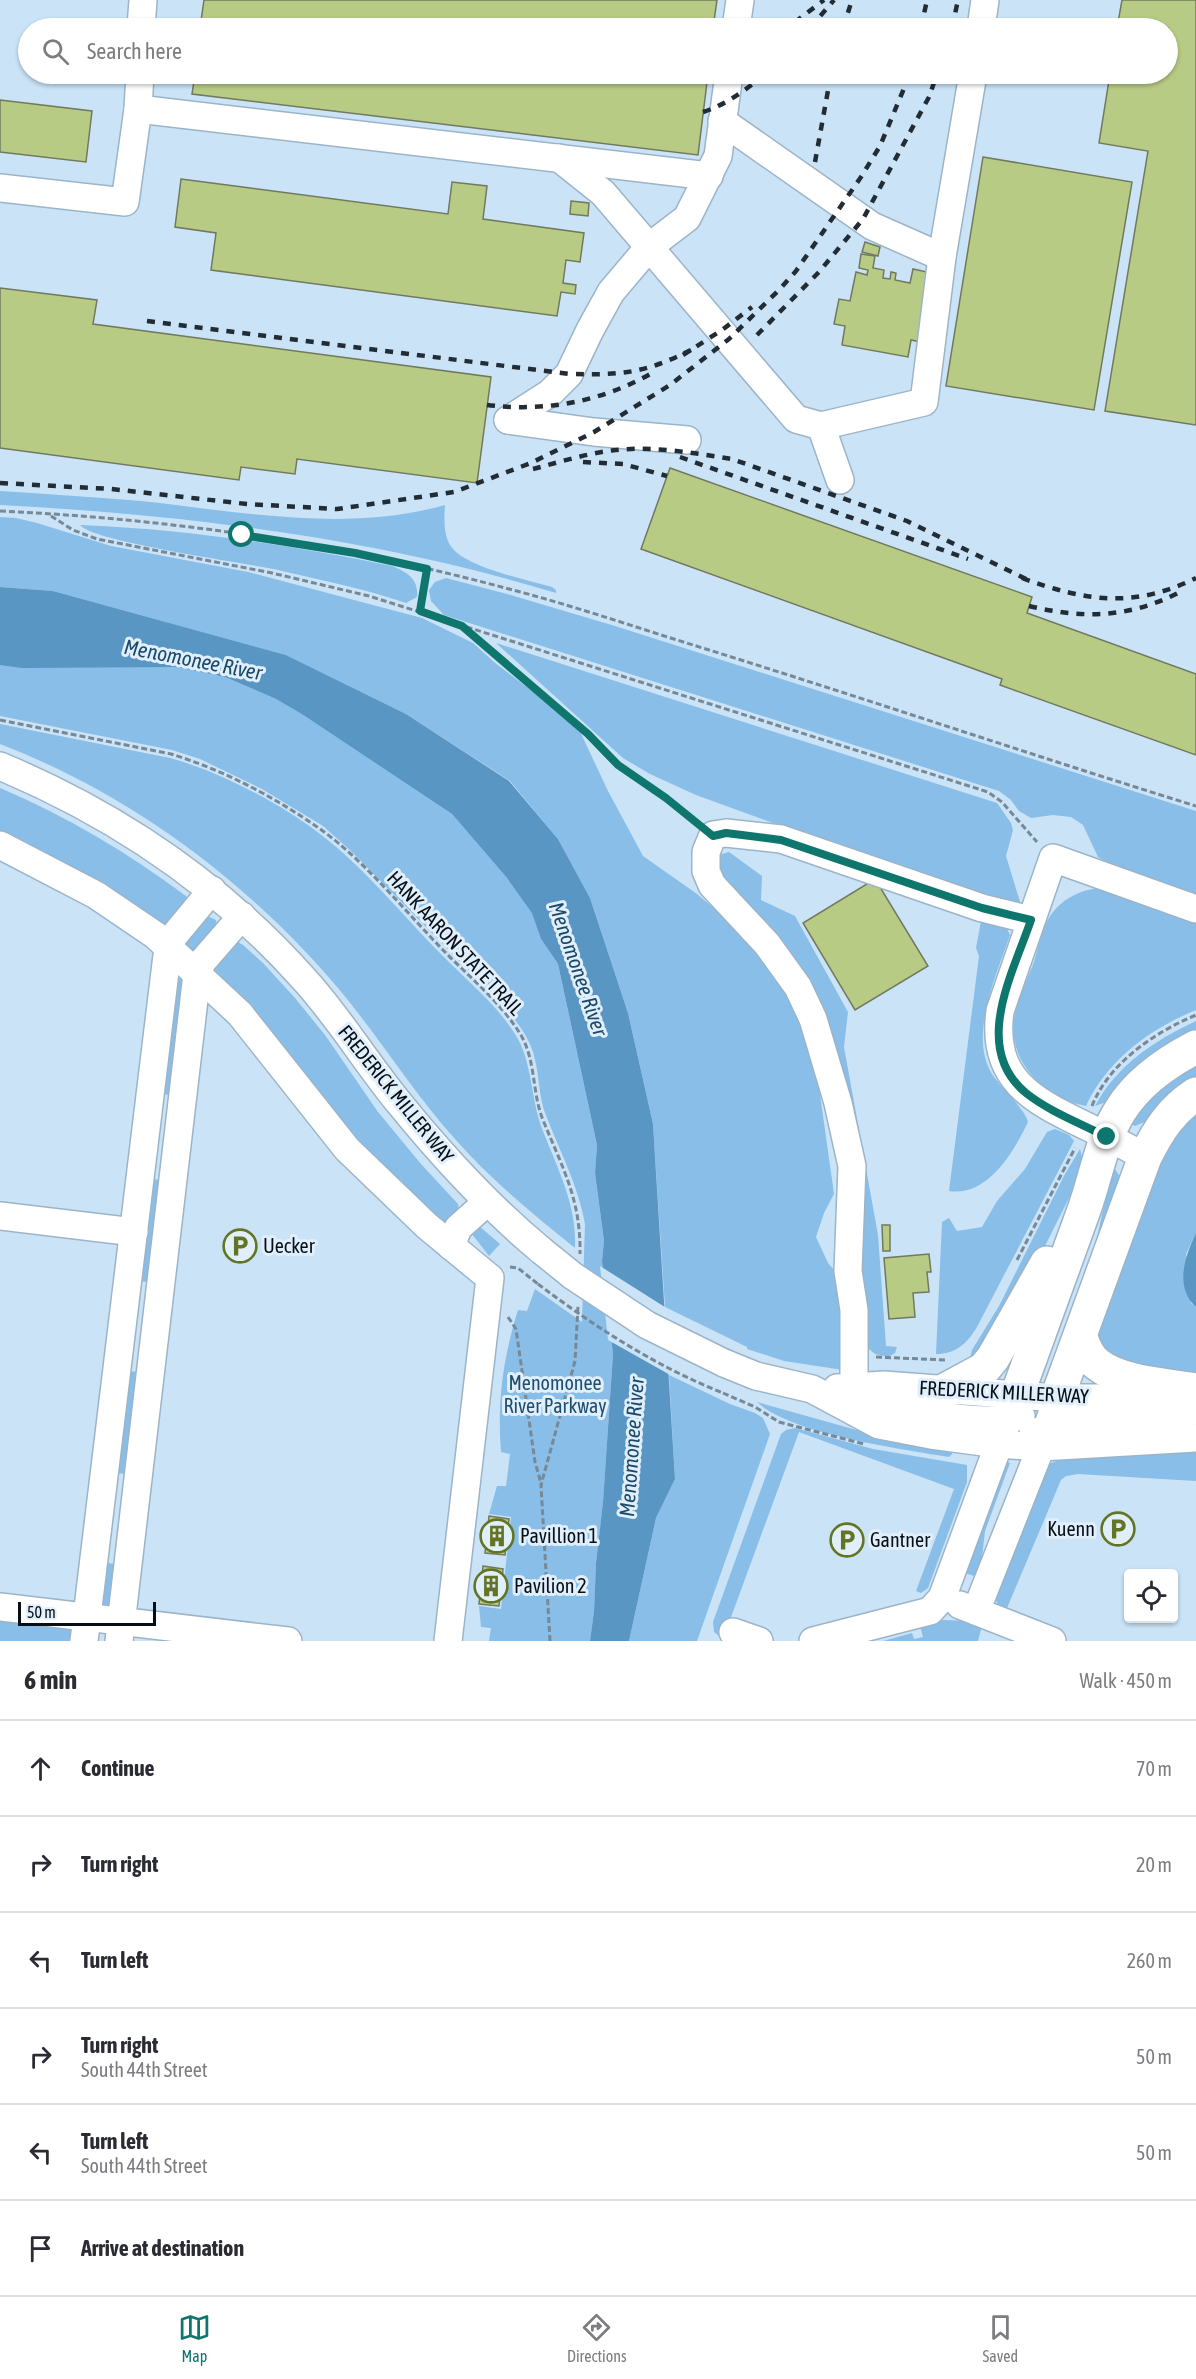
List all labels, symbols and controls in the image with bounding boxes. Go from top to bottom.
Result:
search box [18,18,1178,84]
icon: search [39,35,72,68]
text: Search here [87,38,182,64]
route start [228,521,254,547]
water label: Menomonee River [122,634,265,684]
street label: HANK AARON STATE TRAIL [383,866,528,1020]
water label: Menomonee River [545,899,613,1039]
street label: FREDERICK MILLER WAY [334,1020,459,1167]
route end [1093,1123,1119,1149]
parking icon: Uecker [222,1228,258,1264]
place label: Uecker [263,1234,316,1257]
park label: Menomonee River Parkway [503,1371,607,1417]
water label: Menomonee River [614,1376,648,1518]
street label: FREDERICK MILLER WAY [919,1376,1090,1407]
parking icon: Kuenn [1100,1511,1136,1547]
place label: Kuenn [1047,1517,1095,1540]
building icon: Pavillion 1 [479,1518,515,1554]
parking icon: Gantner [829,1522,865,1558]
place label: Pavillion 1 [520,1524,598,1547]
place label: Gantner [870,1528,931,1551]
building icon: Pavilion 2 [473,1568,509,1604]
map controls [1124,1569,1178,1623]
button: locate [1124,1569,1178,1623]
place label: Pavilion 2 [514,1574,587,1597]
scale bar [18,1599,156,1626]
text: 50 m [27,1603,56,1621]
text: 6 min [24,1665,77,1695]
text: Walk · 450 m [1080,1669,1172,1692]
icon: ahead [24,1752,57,1785]
text: Continue [81,1755,155,1781]
text: 70 m [1136,1757,1172,1780]
icon: right [24,1848,57,1881]
text: Turn right [81,1851,158,1877]
text: 20 m [1136,1853,1172,1876]
icon: left [24,1944,57,1977]
text: Turn left [81,1947,148,1973]
text: 260 m [1127,1949,1172,1972]
text: Turn right [81,2032,158,2058]
icon: right [24,2040,57,2073]
text: 50 m [1136,2045,1172,2068]
text: South 44th Street [81,2058,208,2081]
text: Turn left [81,2128,148,2154]
icon: left [24,2136,57,2169]
text: 50 m [1136,2141,1172,2164]
text: South 44th Street [81,2154,208,2177]
icon: arrive [24,2232,57,2265]
text: Arrive at destination [81,2235,244,2261]
tab: Map [178,2311,211,2365]
tab: Directions [567,2311,627,2365]
tab: Saved [983,2311,1018,2365]

